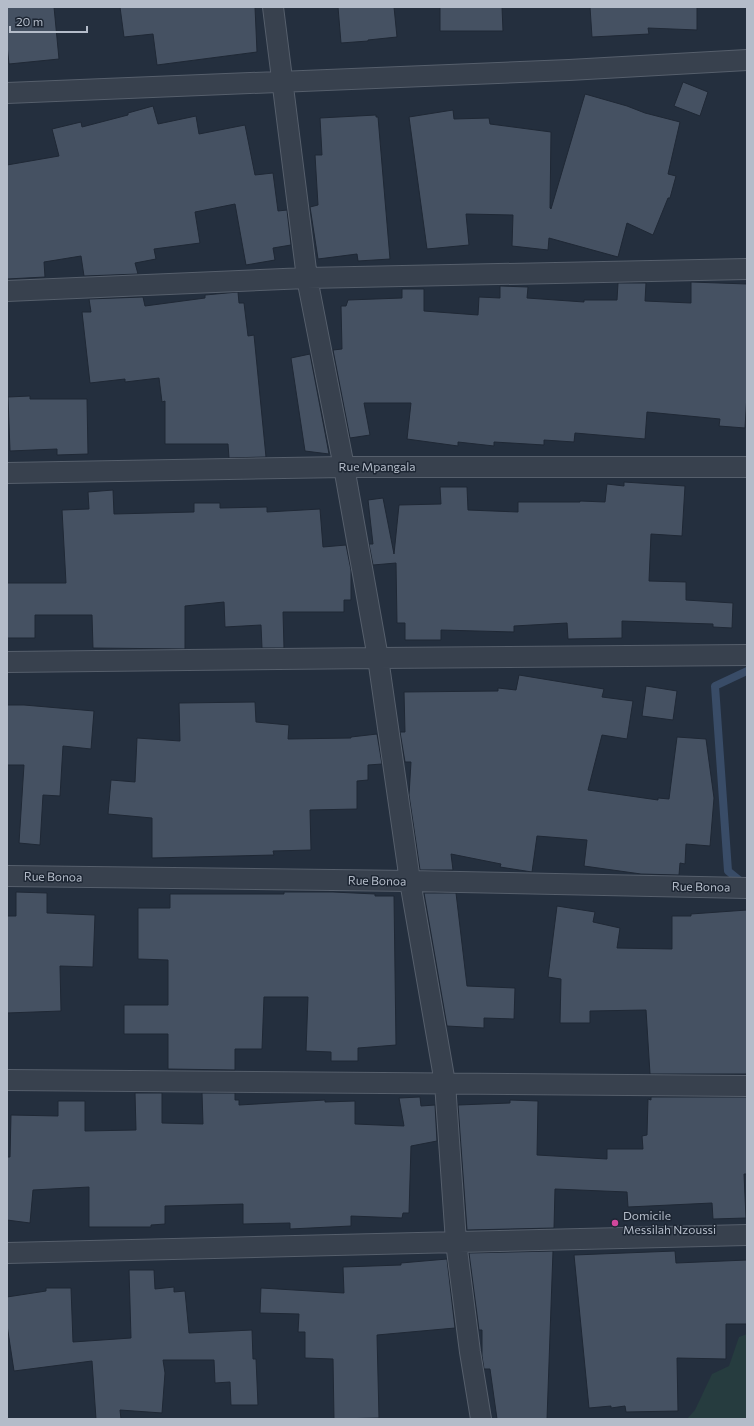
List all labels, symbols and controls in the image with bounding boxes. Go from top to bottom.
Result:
scale bar [10,8,87,34]
text: 20 m [16,14,43,28]
street label: Rue Mpangala [338,459,416,473]
street label: Rue Bonoa [24,868,82,884]
street label: Rue Bonoa [348,872,406,888]
street label: Rue Bonoa [672,878,730,894]
place label: Domicile Messilah Nzoussi [623,1208,716,1236]
marker: Domicile Messilah Nzoussi [610,1218,620,1228]

